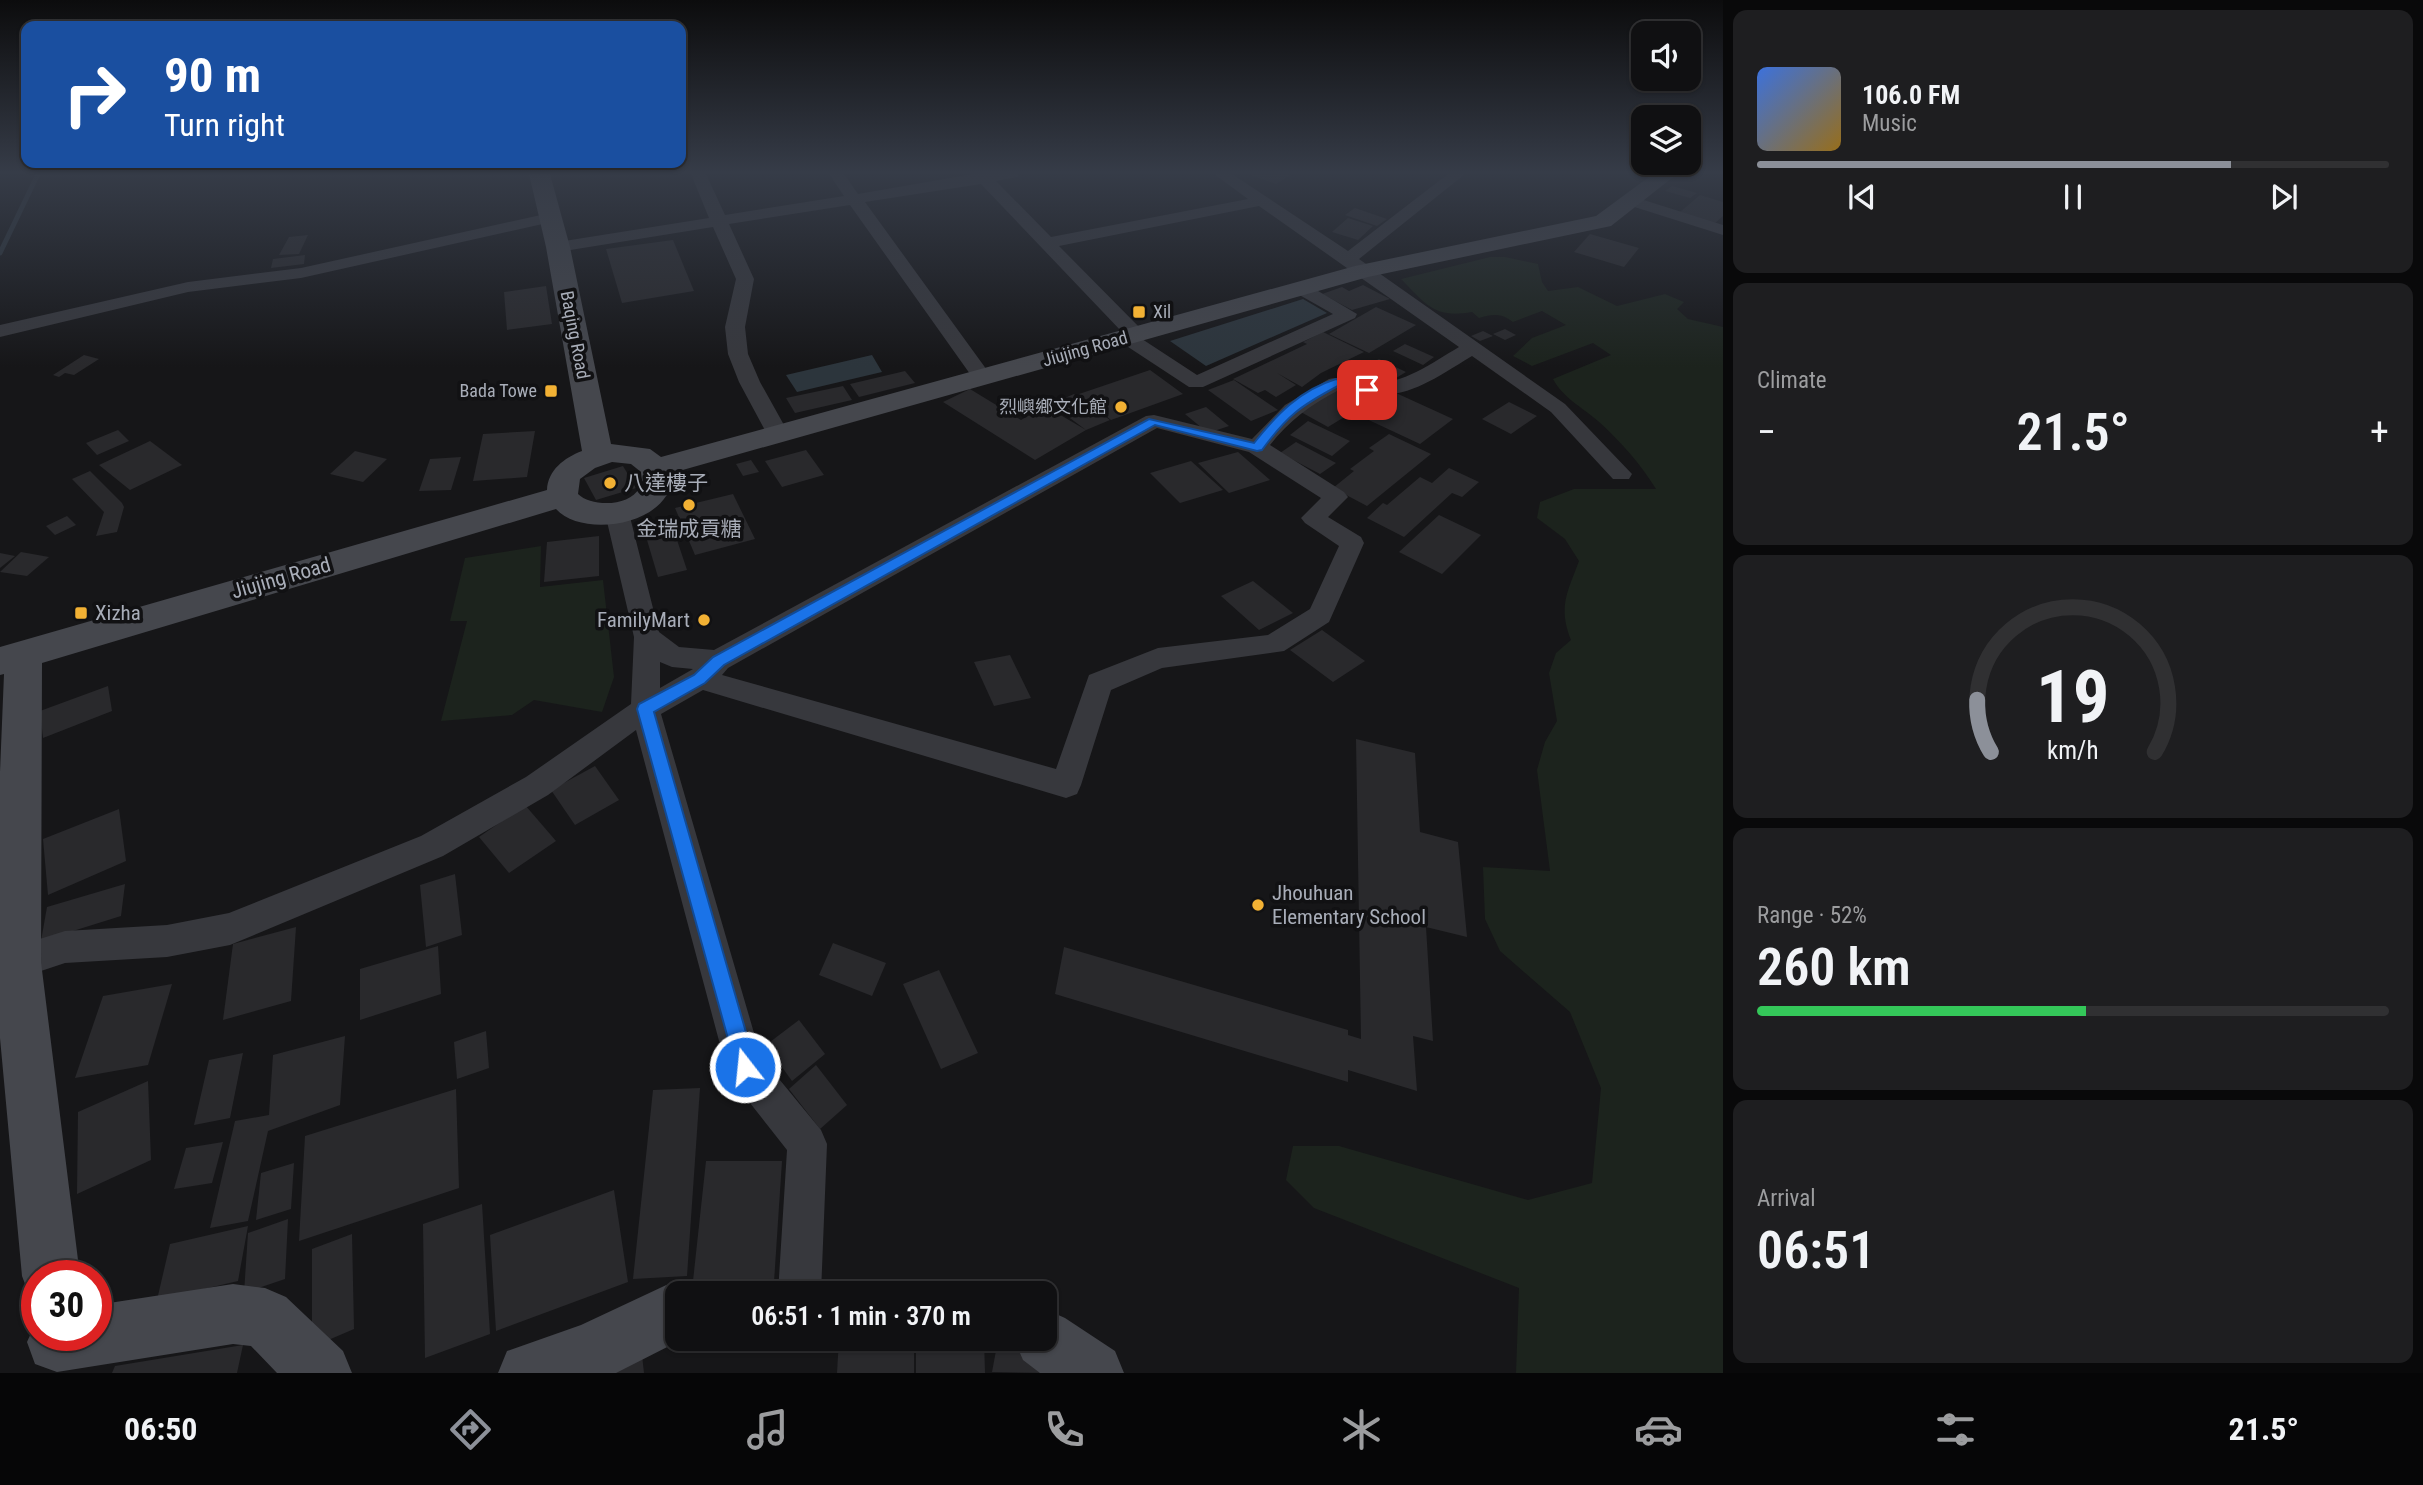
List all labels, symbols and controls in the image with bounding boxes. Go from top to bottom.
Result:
map controls [1631,21,1701,175]
button: sound [1631,21,1701,91]
text: 90 m [164,47,261,104]
icon: right [49,49,140,140]
text: 106.0 FM [1862,80,1960,110]
button: layers [1631,105,1701,175]
text: Turn right [164,106,285,144]
text: Music [1862,110,1917,137]
icon: previous [1843,178,1881,216]
icon: pause [2054,178,2092,216]
icon: next [2265,178,2303,216]
street label: Baqing Road [557,289,594,381]
place label: Xil [1153,301,1171,322]
marker: Xil [1131,304,1147,320]
street label: Jiujing Road [1040,326,1130,371]
pin [1337,360,1397,420]
text: Climate [1757,367,1827,394]
icon: arrive [1348,371,1386,409]
place label: Bada Towe [460,380,537,401]
marker: Bada Towe [543,383,559,399]
place label: 烈嶼鄉文化館 [999,396,1107,417]
marker: 烈嶼鄉文化館 [1113,399,1129,415]
text: 21.5° [2016,402,2130,463]
text: − [1757,410,1776,454]
text: + [2370,410,2389,454]
place label: 八達樓子 [624,471,708,495]
marker: 八達樓子 [602,475,618,491]
marker: 金瑞成貢糖 [681,497,697,513]
place label: 金瑞成貢糖 [637,517,742,541]
street label: Jiujing Road [229,552,333,604]
place label: Xizha [95,601,141,625]
marker: Xizha [73,605,89,621]
place label: FamilyMart [597,608,690,632]
marker: FamilyMart [696,612,712,628]
text: 19 [2036,655,2110,741]
text: km/h [2047,736,2099,765]
place label: Jhouhuan Elementary School [1272,881,1426,929]
marker: Jhouhuan Elementary School [1250,897,1266,913]
text: Range · 52% [1757,902,1867,929]
text: 260 km [1757,937,1911,998]
position arrow [708,1030,782,1104]
text: Arrival [1757,1185,1816,1212]
text: 06:51 [1757,1220,1875,1281]
speed limit sign: 30 [21,1260,112,1351]
text: 06:51 · 1 min · 370 m [751,1301,971,1331]
icon: directions [446,1405,495,1454]
icon: music [743,1405,792,1454]
icon: phone [1040,1405,1089,1454]
icon: climate [1337,1405,1386,1454]
icon: car [1634,1405,1683,1454]
icon: filters [1931,1405,1980,1454]
text: 06:50 [124,1410,198,1448]
text: 21.5° [2229,1410,2299,1448]

